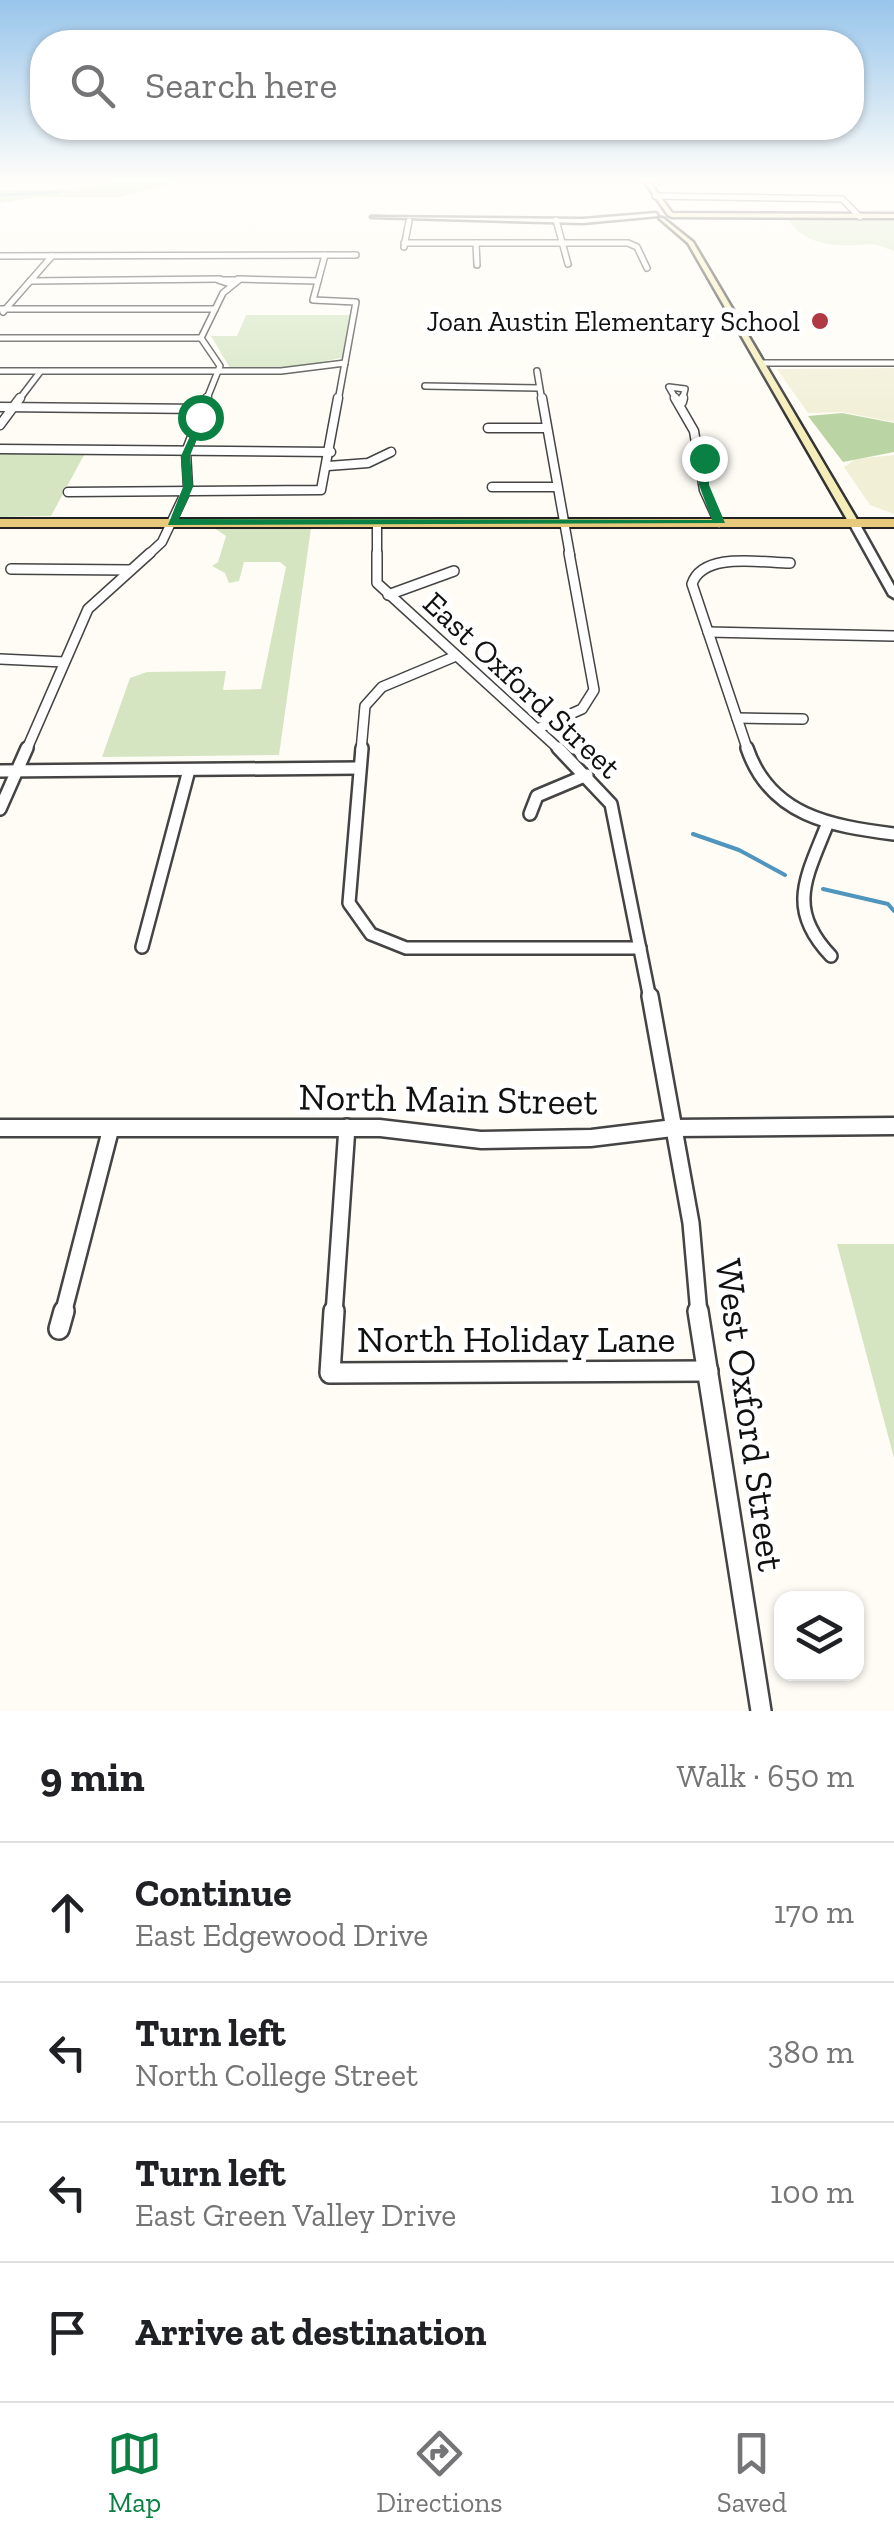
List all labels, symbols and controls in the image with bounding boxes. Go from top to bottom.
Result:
search box [30,30,864,140]
icon: search [65,58,120,113]
text: Search here [145,62,337,108]
place label: Joan Austin Elementary School [426,305,800,338]
marker: Joan Austin Elementary School [809,310,831,332]
route start [178,395,224,441]
route end [682,436,728,482]
street label: East Oxford Street [415,584,629,786]
street label: North Main Street [298,1073,598,1125]
street label: West Oxford Street [705,1256,795,1574]
street label: North Holiday Lane [357,1316,675,1362]
map controls [774,1591,864,1681]
button: layers [774,1591,864,1681]
text: 9 min [40,1751,145,1802]
text: Walk · 650 m [677,1757,854,1795]
text: Continue [135,1870,292,1916]
icon: ahead [40,1885,95,1940]
text: 170 m [774,1893,854,1931]
text: East Edgewood Drive [135,1916,428,1954]
text: Turn left [135,2010,286,2056]
icon: left [40,2025,95,2080]
text: 380 m [768,2033,854,2071]
text: North College Street [135,2056,418,2094]
text: Turn left [135,2150,286,2196]
icon: left [40,2165,95,2220]
text: 100 m [770,2173,854,2211]
text: East Green Valley Drive [135,2196,456,2234]
icon: arrive [40,2305,95,2360]
text: Arrive at destination [135,2309,486,2355]
tab: Map [107,2426,162,2519]
tab: Directions [376,2426,503,2519]
tab: Saved [717,2426,787,2519]

